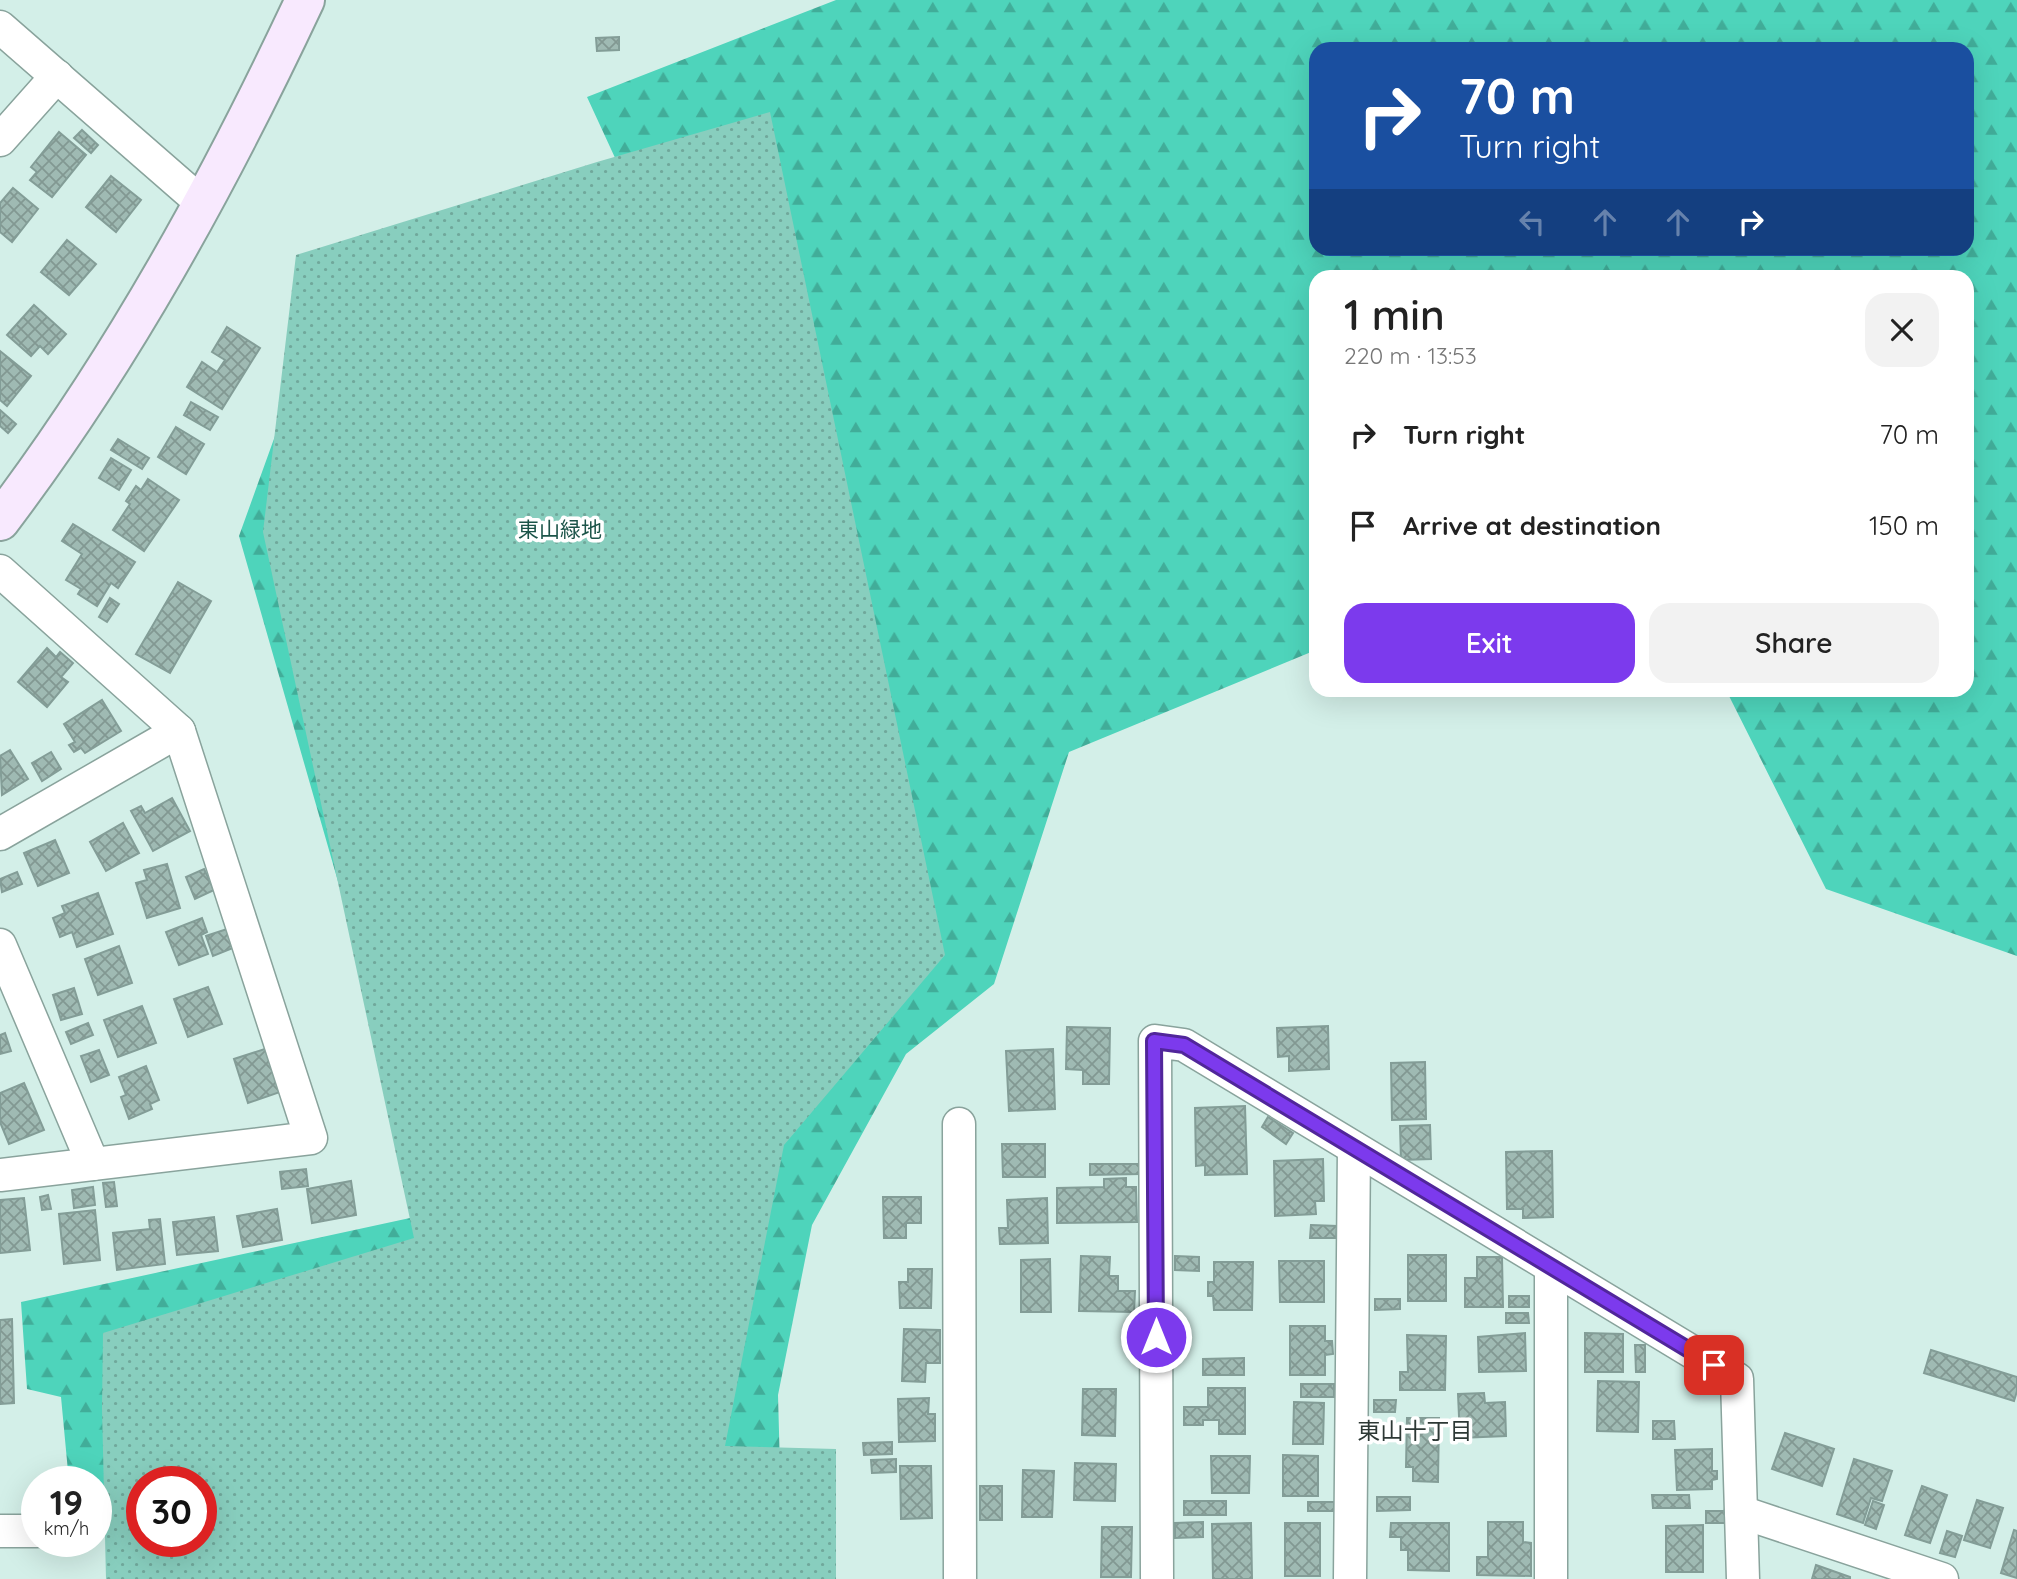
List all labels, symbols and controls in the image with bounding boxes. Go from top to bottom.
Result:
text: 70 m [1459,65,1575,126]
icon: right [1344,70,1435,161]
text: Turn right [1459,126,1600,166]
icon: left [1513,203,1551,241]
icon: ahead [1586,203,1624,241]
icon: ahead [1659,203,1697,241]
icon: right [1732,203,1770,241]
text: 1 min [1344,288,1445,341]
button: close [1865,293,1939,367]
text: 220 m · 13:53 [1344,341,1477,370]
icon: right [1344,416,1382,454]
text: Turn right [1403,418,1525,451]
text: 70 m [1879,418,1939,451]
icon: arrive [1344,507,1382,545]
text: Arrive at destination [1403,509,1661,542]
text: 150 m [1869,509,1939,542]
park label: 東山緑地 [518,516,602,542]
button: Exit [1344,603,1635,683]
button: Share [1649,603,1939,683]
position arrow [1119,1300,1193,1374]
pin [1684,1335,1744,1395]
icon: arrive [1695,1346,1733,1384]
district label: 東山十丁目 [1358,1416,1473,1445]
speed limit sign: 30 [126,1466,217,1557]
text: 19 [50,1480,83,1524]
text: km/h [44,1517,89,1540]

